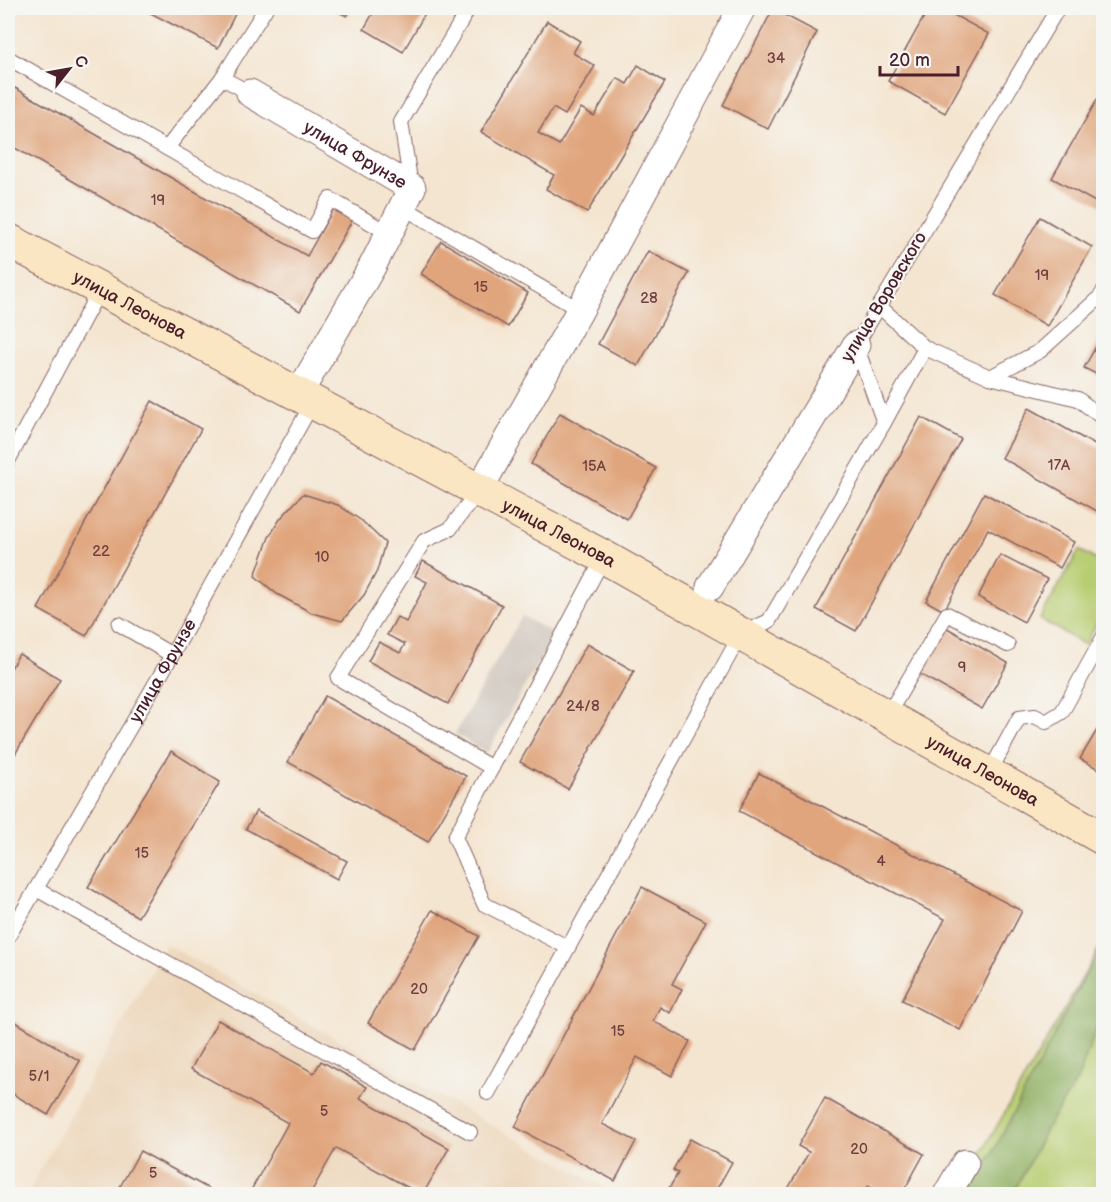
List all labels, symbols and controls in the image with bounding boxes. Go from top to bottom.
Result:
north arrow [39,39,99,99]
scale bar [880,39,958,77]
house number: 34 [767,49,785,68]
text: 20 m [889,50,930,71]
text: С [70,52,92,72]
street label: улица Фрунзе [300,116,411,193]
house number: 19 [151,191,165,210]
street label: улица Воровского [837,228,931,366]
street label: улица Леонова [70,266,190,344]
house number: 19 [1035,266,1049,285]
house number: 15 [474,278,488,297]
house number: 28 [640,289,658,308]
house number: 17А [1048,456,1071,475]
house number: 15А [582,457,607,476]
street label: улица Леонова [499,494,620,572]
house number: 22 [92,542,110,561]
house number: 10 [315,548,329,567]
street label: улица Фрунзе [125,615,201,726]
house number: 9 [958,658,966,677]
house number: 24/8 [566,697,600,716]
street label: улица Леонова [923,731,1043,811]
house number: 15 [135,844,149,863]
house number: 4 [876,852,886,871]
house number: 20 [410,980,428,999]
house number: 15 [611,1022,625,1041]
house number: 5/1 [28,1067,50,1086]
house number: 5 [320,1102,328,1121]
house number: 20 [850,1140,868,1159]
house number: 5 [149,1164,157,1183]

